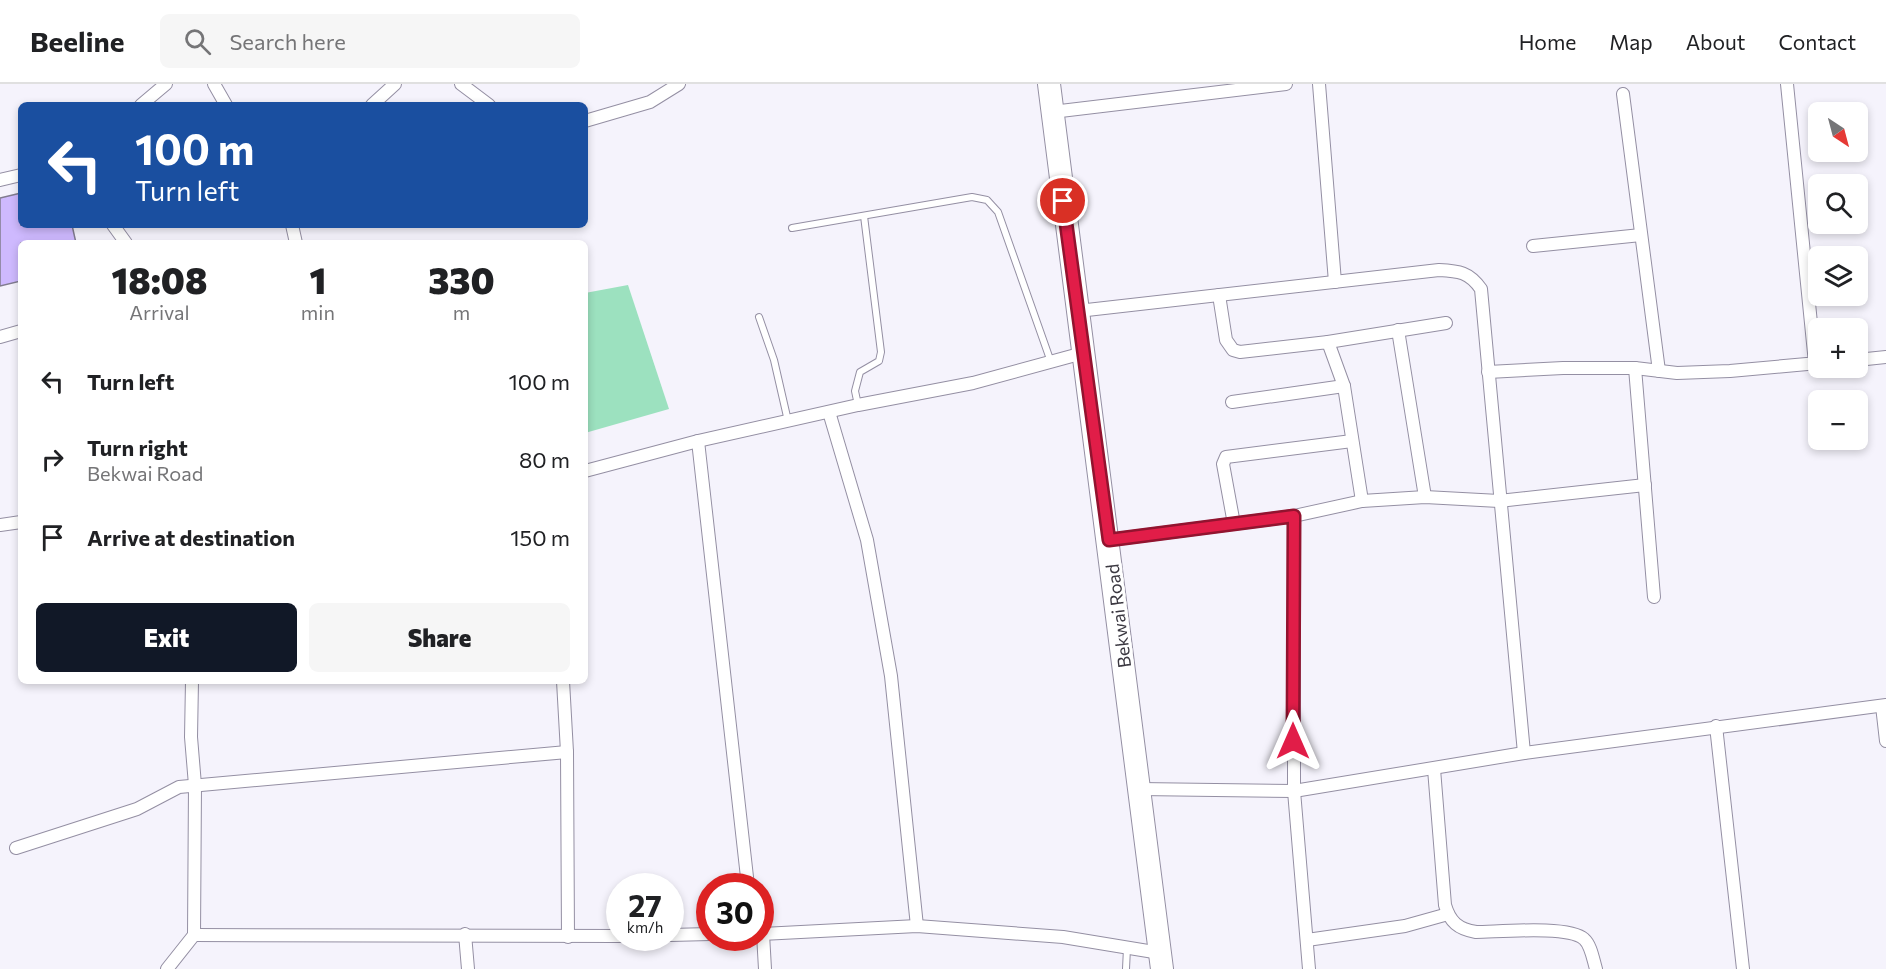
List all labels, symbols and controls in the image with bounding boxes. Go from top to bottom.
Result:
search box [160,14,580,68]
text: Beeline [30,24,124,58]
icon: search [181,25,214,58]
text: Search here [229,28,346,55]
text: Home [1519,29,1576,54]
text: Map [1609,29,1653,54]
text: About [1686,29,1745,54]
text: Contact [1778,29,1856,54]
north arrow [1808,102,1868,162]
map controls [1808,102,1868,450]
text: 100 m [135,122,255,174]
icon: left [36,126,114,204]
text: Turn left [135,174,239,207]
button: search [1808,174,1868,234]
pin [1037,175,1088,226]
icon: arrive [1046,184,1079,217]
button: layers [1808,246,1868,306]
text: 18:08 [111,257,207,301]
text: 1 [309,257,326,301]
text: 330 [428,257,495,301]
text: Arrival [129,300,190,324]
text: min [301,300,335,324]
text: m [453,300,470,324]
button: + [1808,318,1868,378]
icon: left [36,365,69,398]
text: Turn left [87,368,174,395]
text: 100 m [508,368,570,395]
button: − [1808,390,1868,450]
text: Turn right [87,434,188,461]
icon: right [36,443,69,476]
text: 80 m [519,446,570,473]
text: Bekwai Road [87,461,203,485]
icon: arrive [36,521,69,554]
text: Arrive at destination [87,524,295,551]
text: 150 m [510,524,570,551]
street label: Bekwai Road [1101,563,1135,669]
button: Exit [36,603,297,672]
button: Share [309,603,570,672]
position arrow [1261,709,1325,773]
speed limit sign: 30 [696,873,774,951]
text: 27 [628,886,662,923]
text: km/h [627,918,663,936]

